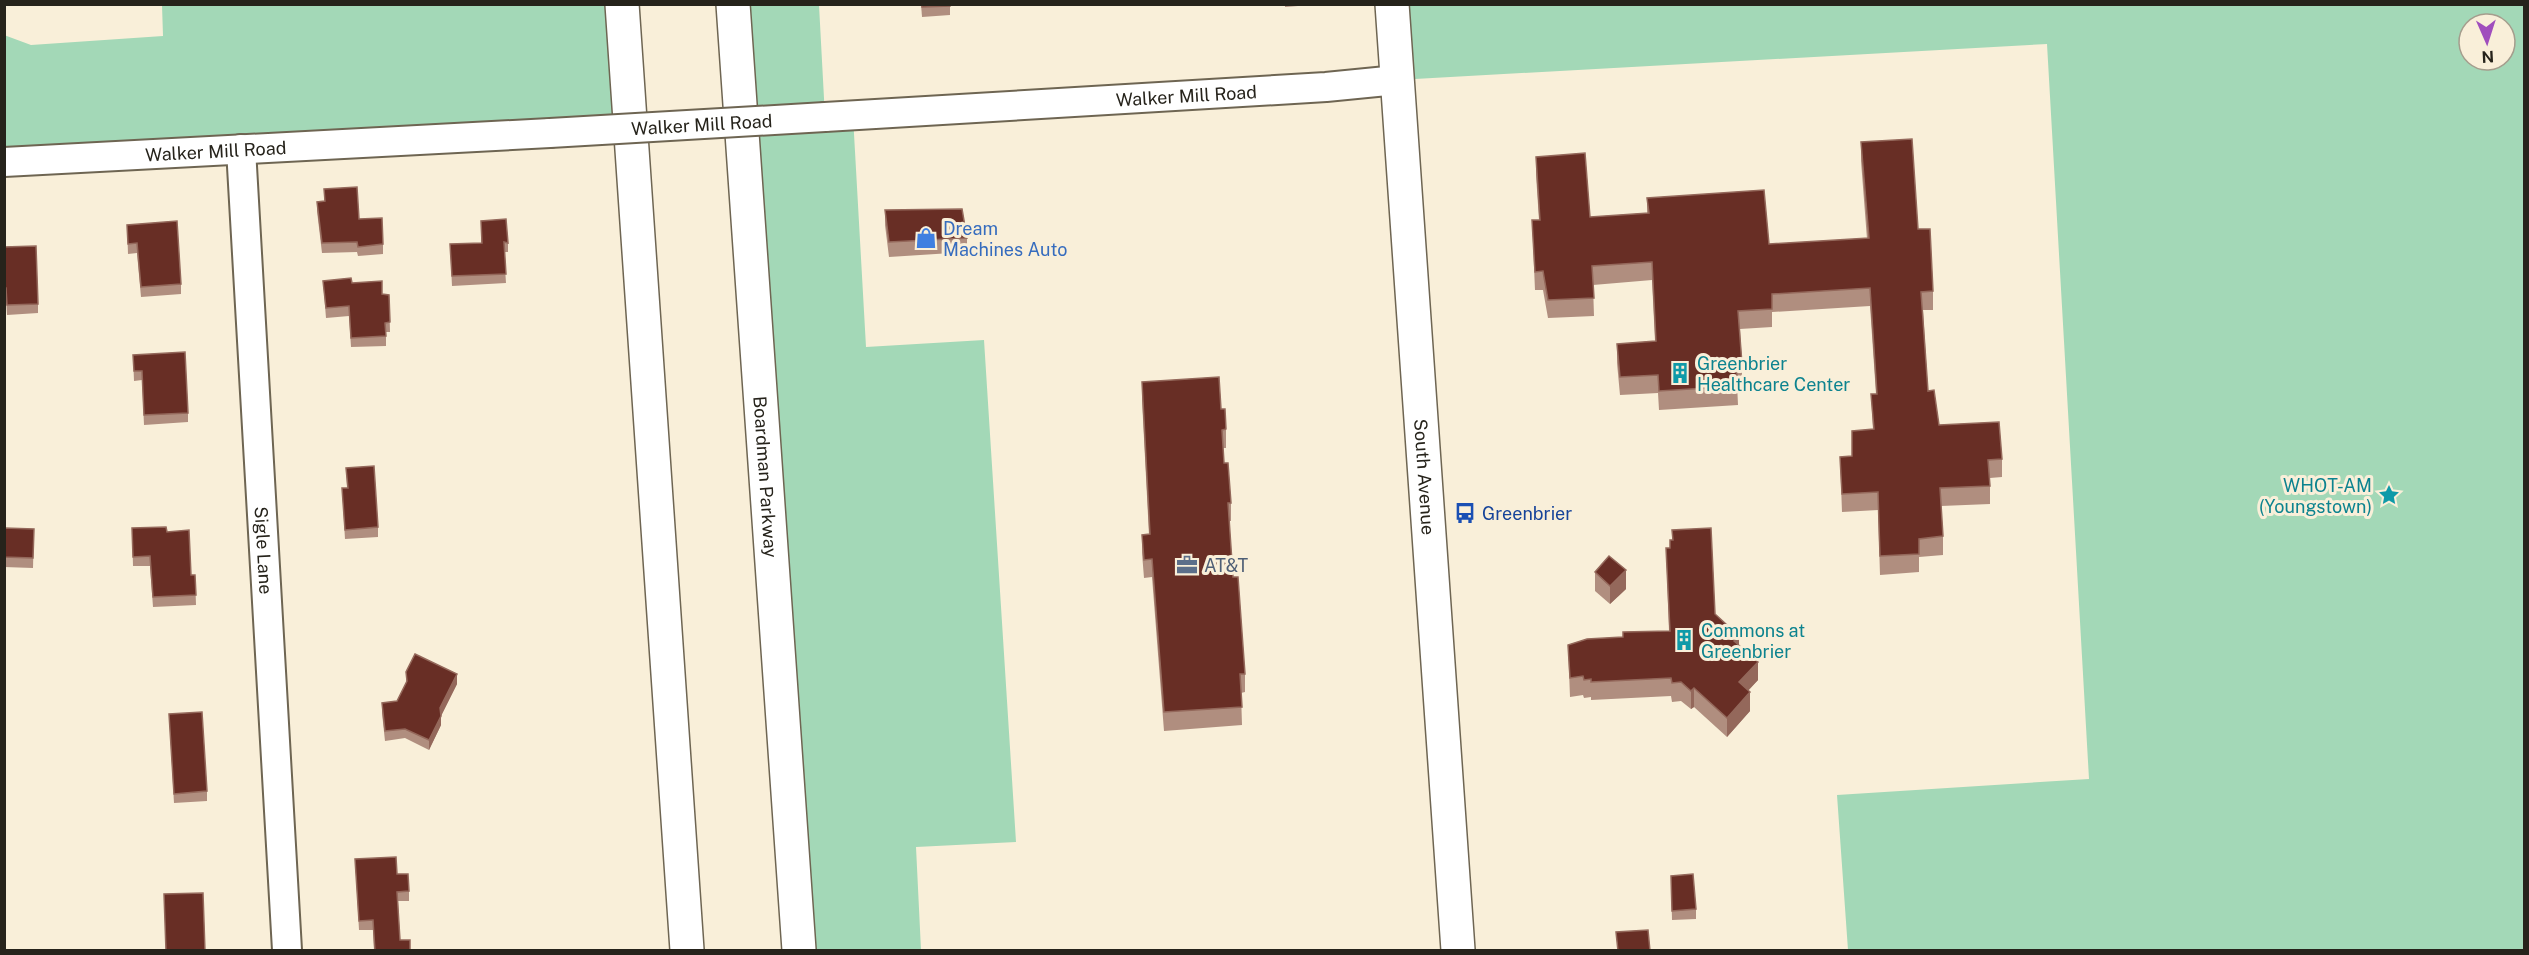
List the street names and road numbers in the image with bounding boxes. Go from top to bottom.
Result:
street label: Walker Mill Road [1115,81,1257,110]
street label: Walker Mill Road [631,110,773,139]
street label: Walker Mill Road [145,137,287,165]
street label: Boardman Parkway [750,395,782,559]
street label: South Avenue [1410,418,1440,536]
street label: Sigle Lane [251,506,277,595]

